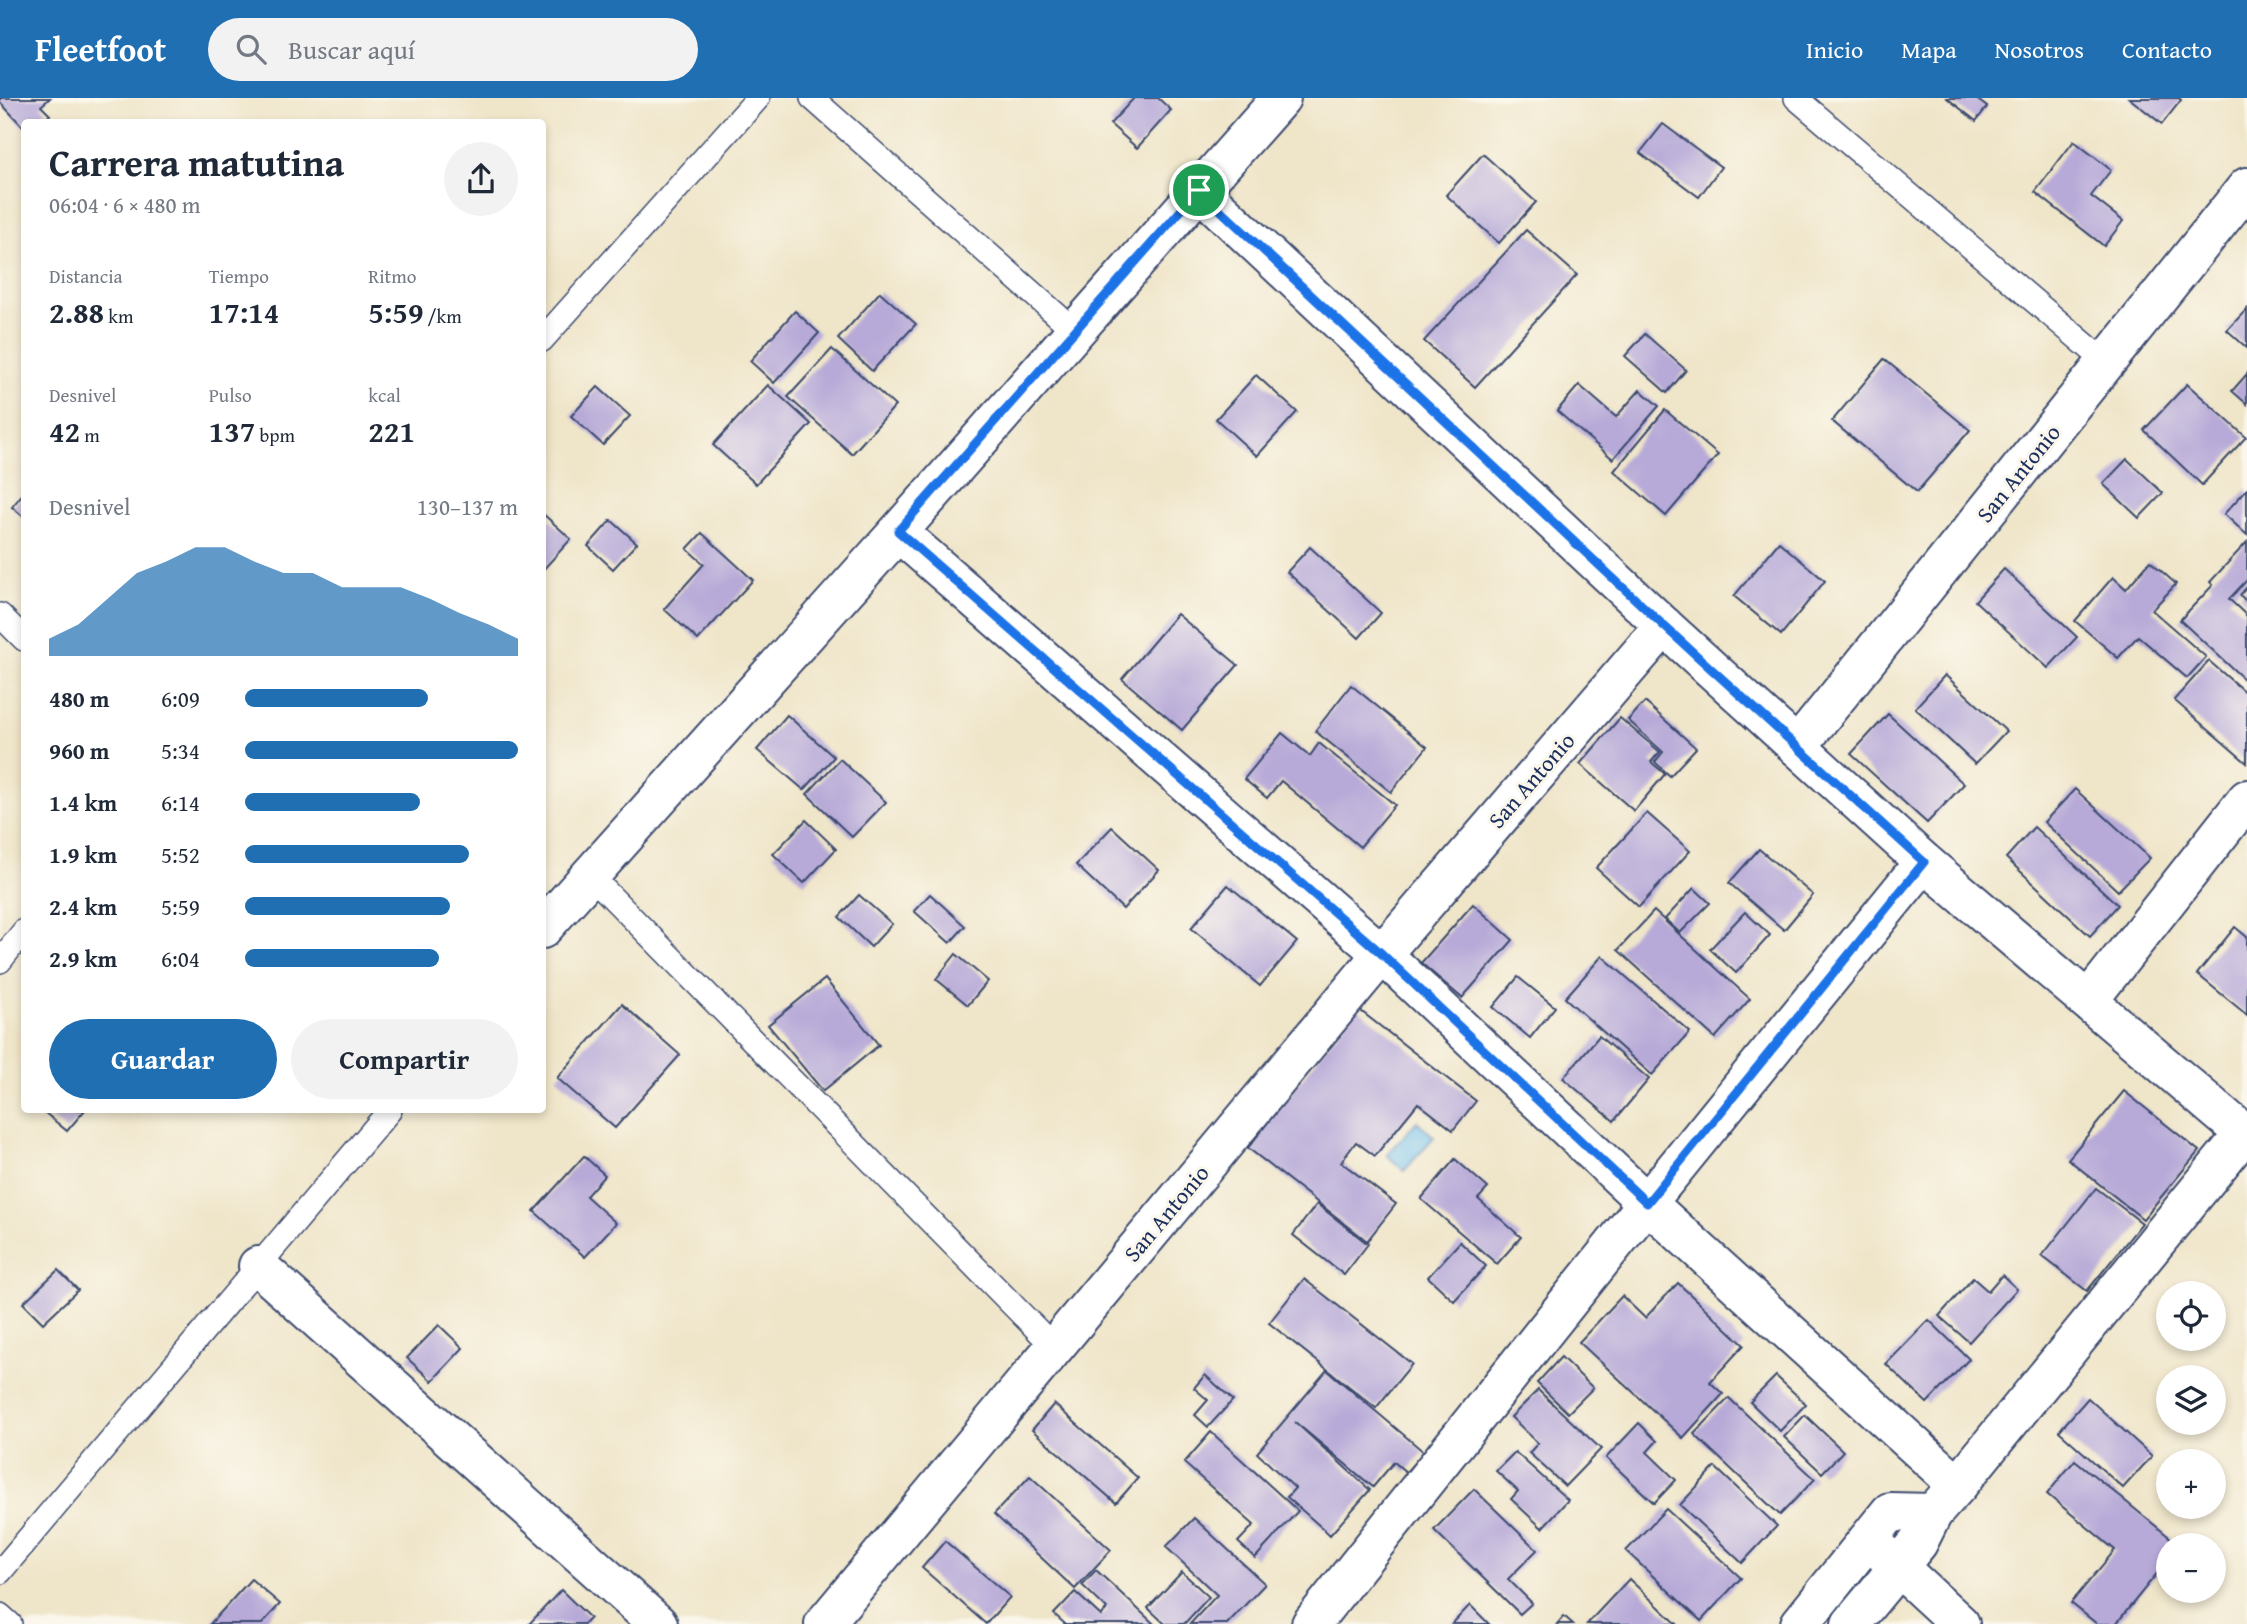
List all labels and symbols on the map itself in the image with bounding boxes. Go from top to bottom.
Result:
pin [1169,160,1229,220]
street label: San Antonio [1968,417,2068,529]
street label: San Antonio [1480,725,1582,835]
street label: San Antonio [1115,1157,1217,1269]

